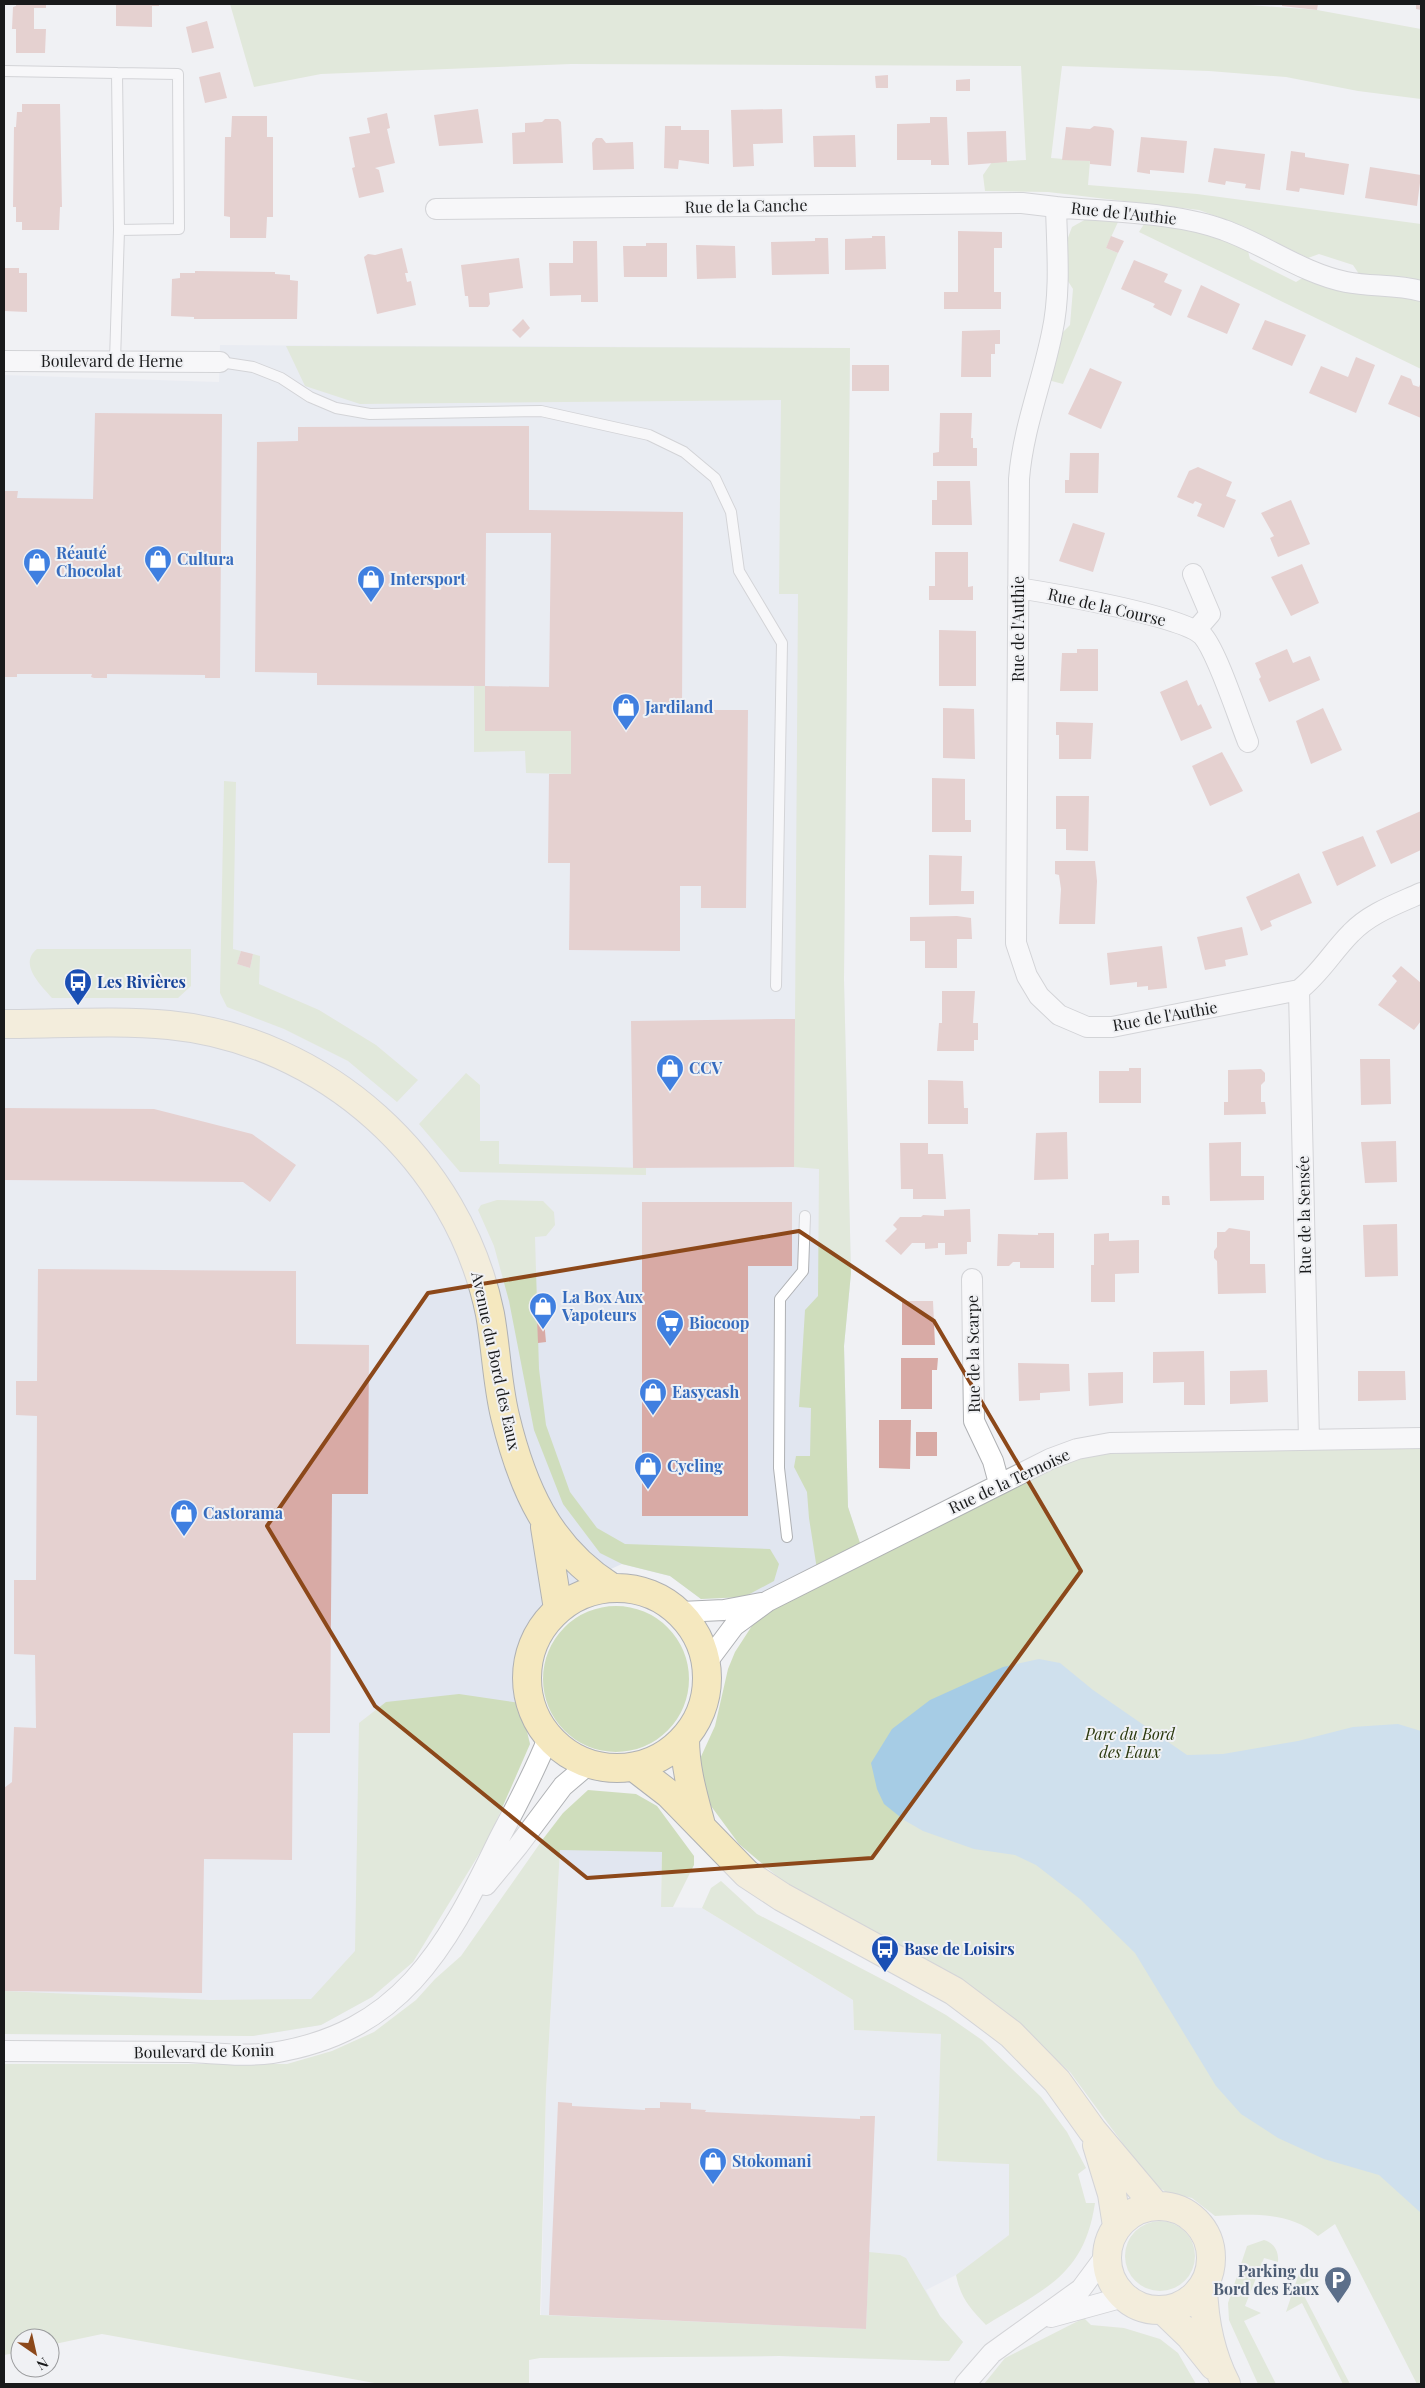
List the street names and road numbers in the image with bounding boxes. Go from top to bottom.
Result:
street label: Rue de la Canche [684,194,808,217]
street label: Rue de l'Authie [1070,197,1178,228]
street label: Boulevard de Herne [41,350,183,371]
street label: Rue de l'Authie [1007,576,1028,682]
street label: Rue de la Course [1046,583,1168,630]
street label: Rue de l'Authie [1111,996,1219,1035]
street label: Rue de la Sensée [1292,1156,1315,1274]
street label: Avenue du Bord des Eaux [467,1269,526,1453]
street label: Rue de la Scarpe [961,1295,984,1413]
street label: Rue de la Ternoise [945,1443,1073,1518]
street label: Boulevard de Konin [133,2039,275,2062]

